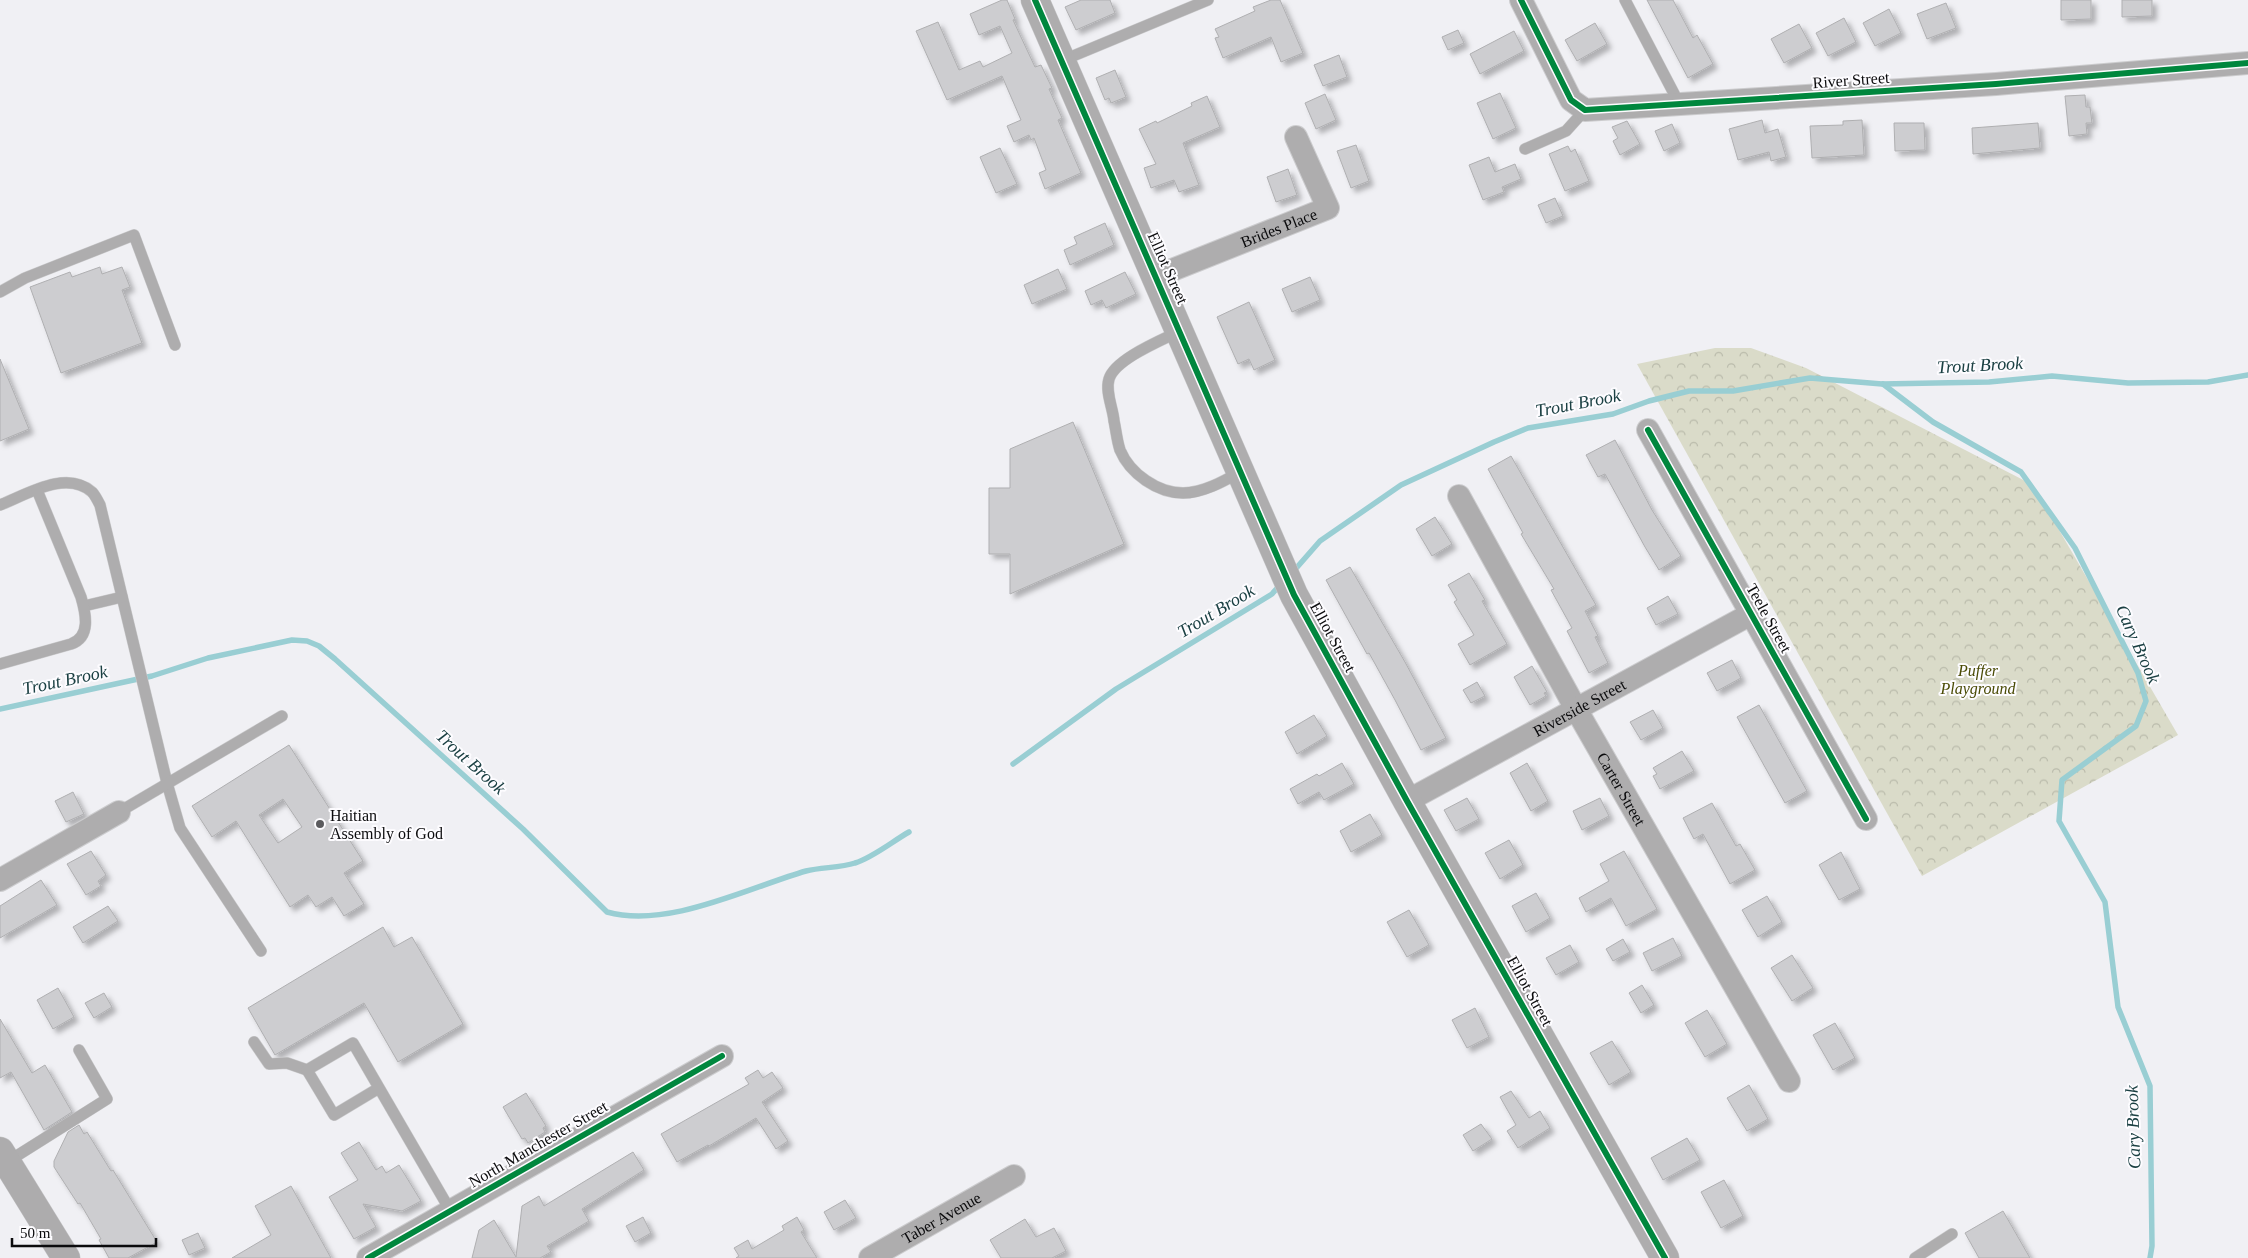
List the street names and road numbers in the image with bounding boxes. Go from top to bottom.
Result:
street label: River Street [1812,69,1890,91]
street label: Brides Place [1238,205,1319,250]
street label: Elliot Street [1145,229,1192,307]
street label: Teele Street [1743,581,1795,656]
street label: Elliot Street [1307,599,1359,675]
street label: Riverside Street [1530,675,1629,739]
street label: Carter Street [1594,749,1650,829]
street label: Elliot Street [1504,953,1556,1029]
street label: North Manchester Street [466,1097,611,1191]
street label: Taber Avenue [899,1188,984,1247]

